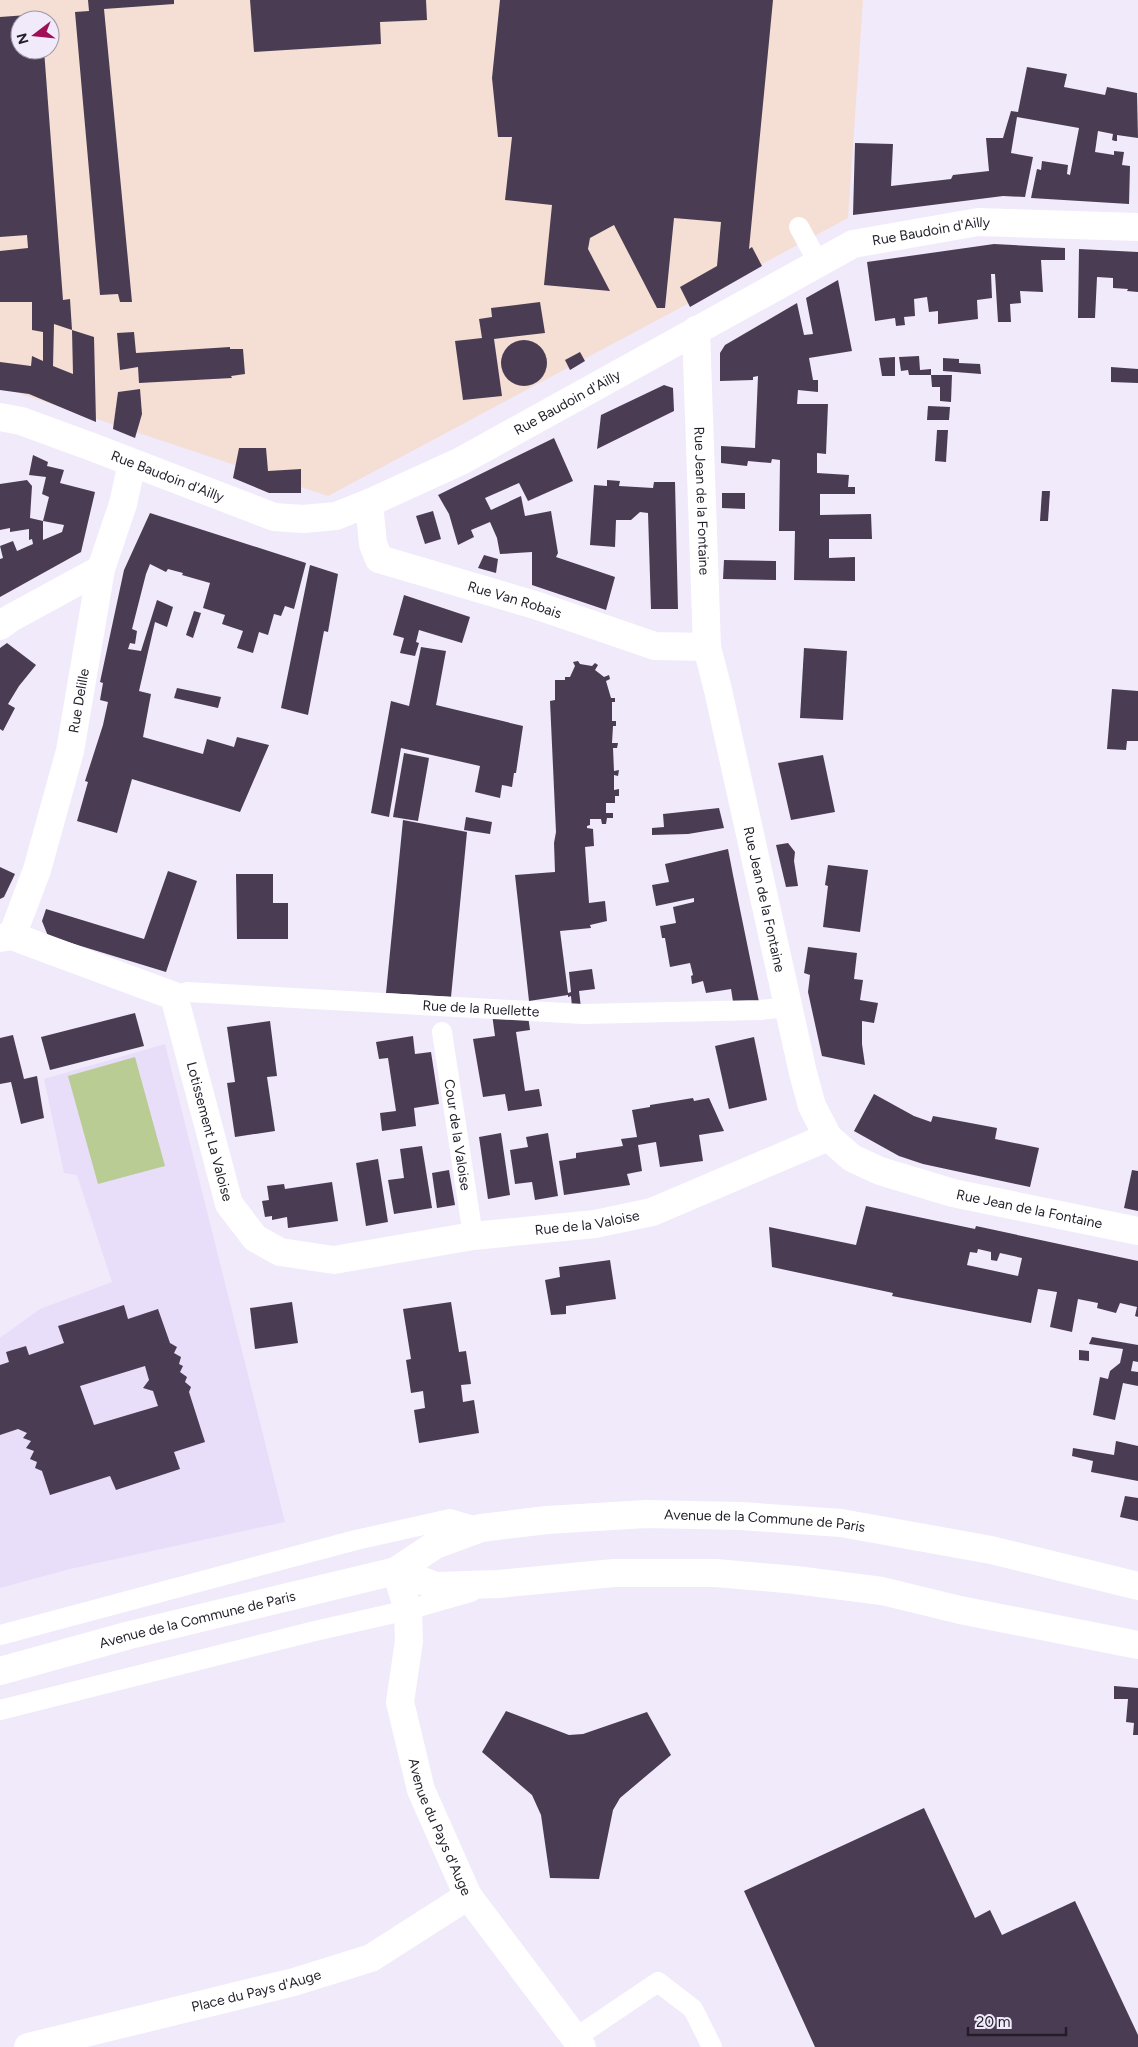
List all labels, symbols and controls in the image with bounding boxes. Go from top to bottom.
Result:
north arrow [10,10,60,60]
text: N [13,31,33,46]
street label: Rue Baudoin d'Ailly [871,214,991,249]
street label: Rue Baudoin d'Ailly [511,366,624,439]
street label: Rue Jean de la Fontaine [690,426,713,576]
street label: Rue Baudoin d'Ailly [109,447,227,506]
street label: Rue Van Robais [466,578,564,622]
street label: Rue Delille [65,667,93,734]
street label: Rue Jean de la Fontaine [740,825,788,974]
street label: Rue de la Ruellette [422,997,540,1021]
street label: Lotissement La Valoise [183,1060,236,1204]
street label: Cour de la Valoise [440,1078,474,1192]
street label: Rue Jean de la Fontaine [955,1186,1104,1233]
street label: Rue de la Valoise [534,1207,641,1239]
street label: Avenue de la Commune de Paris [664,1506,867,1536]
street label: Avenue de la Commune de Paris [97,1587,297,1652]
street label: Avenue du Pays d'Auge [405,1757,475,1899]
street label: Place du Pays d'Auge [190,1966,323,2016]
scale bar [968,2004,1066,2036]
text: 20 m [976,2013,1010,2031]

